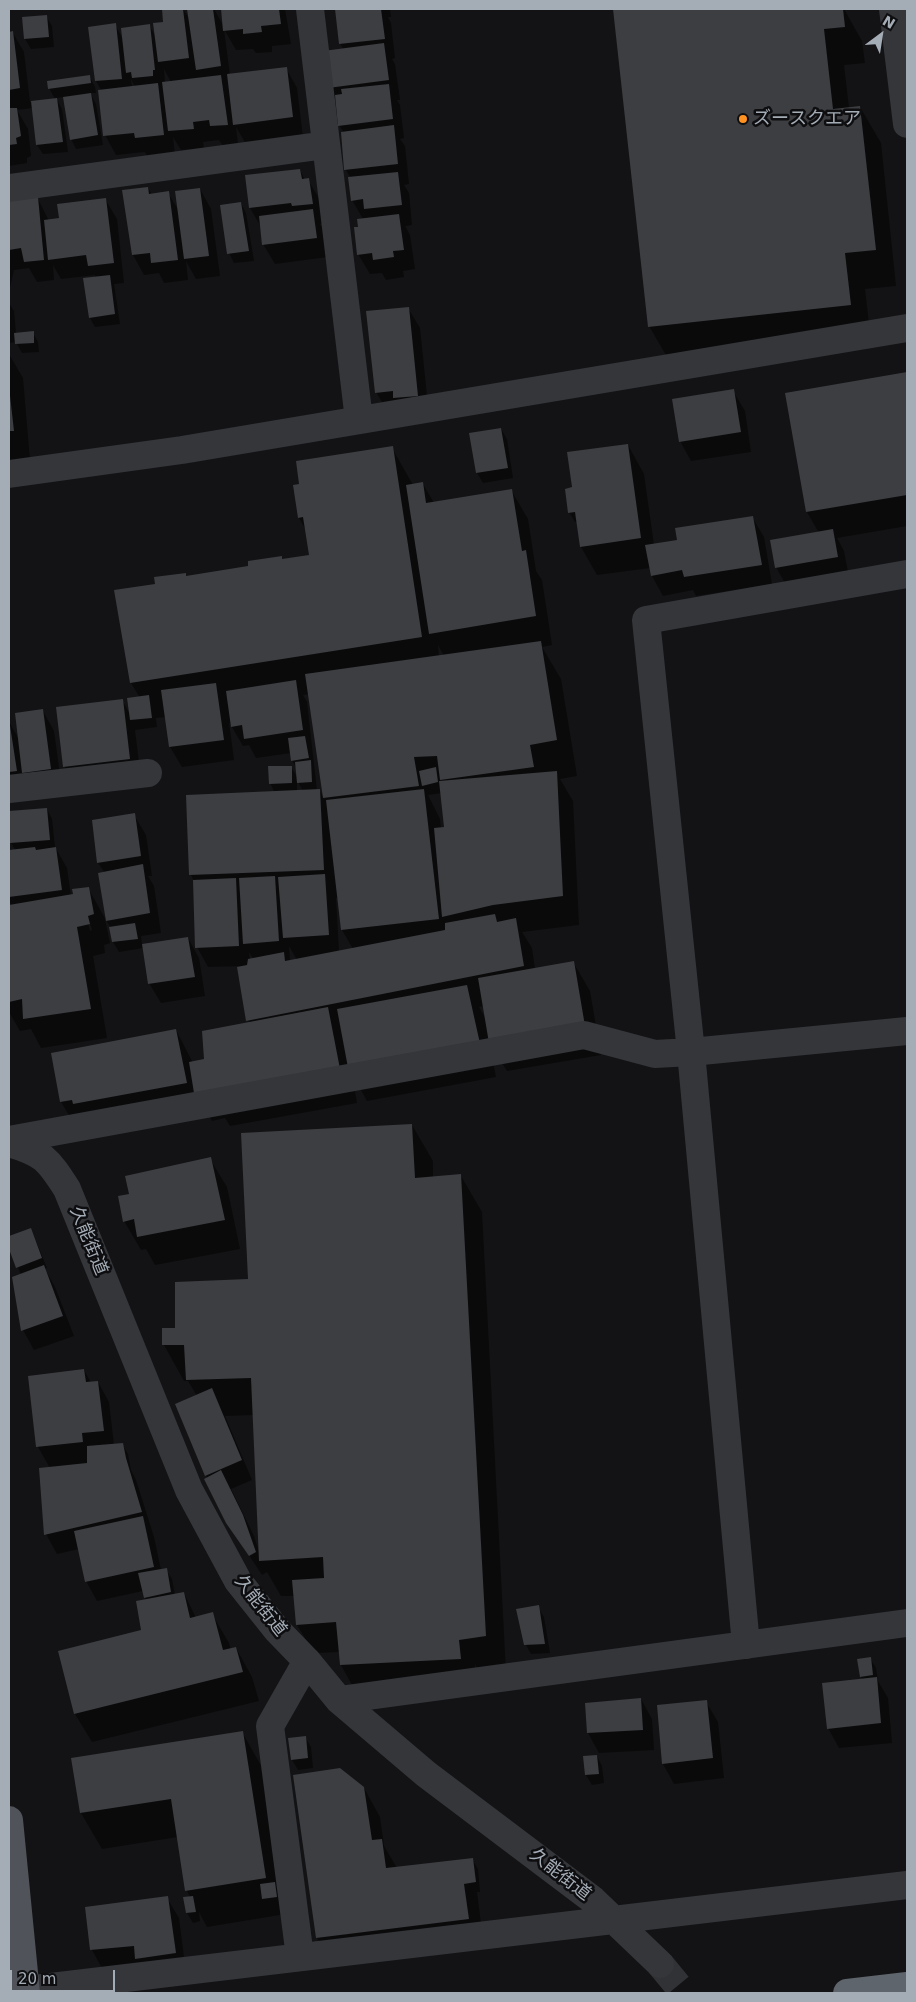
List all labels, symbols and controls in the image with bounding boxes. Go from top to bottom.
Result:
north arrow [856,10,906,60]
text: N [880,12,898,32]
place label: ズースクエア [753,108,861,130]
marker: ズースクエア [737,113,749,125]
street label: 久能街道 [65,1204,111,1278]
street label: 久能街道 [229,1571,291,1641]
street label: 久能街道 [525,1844,595,1906]
scale bar [12,1960,118,1992]
text: 20 m [18,1970,56,1988]

